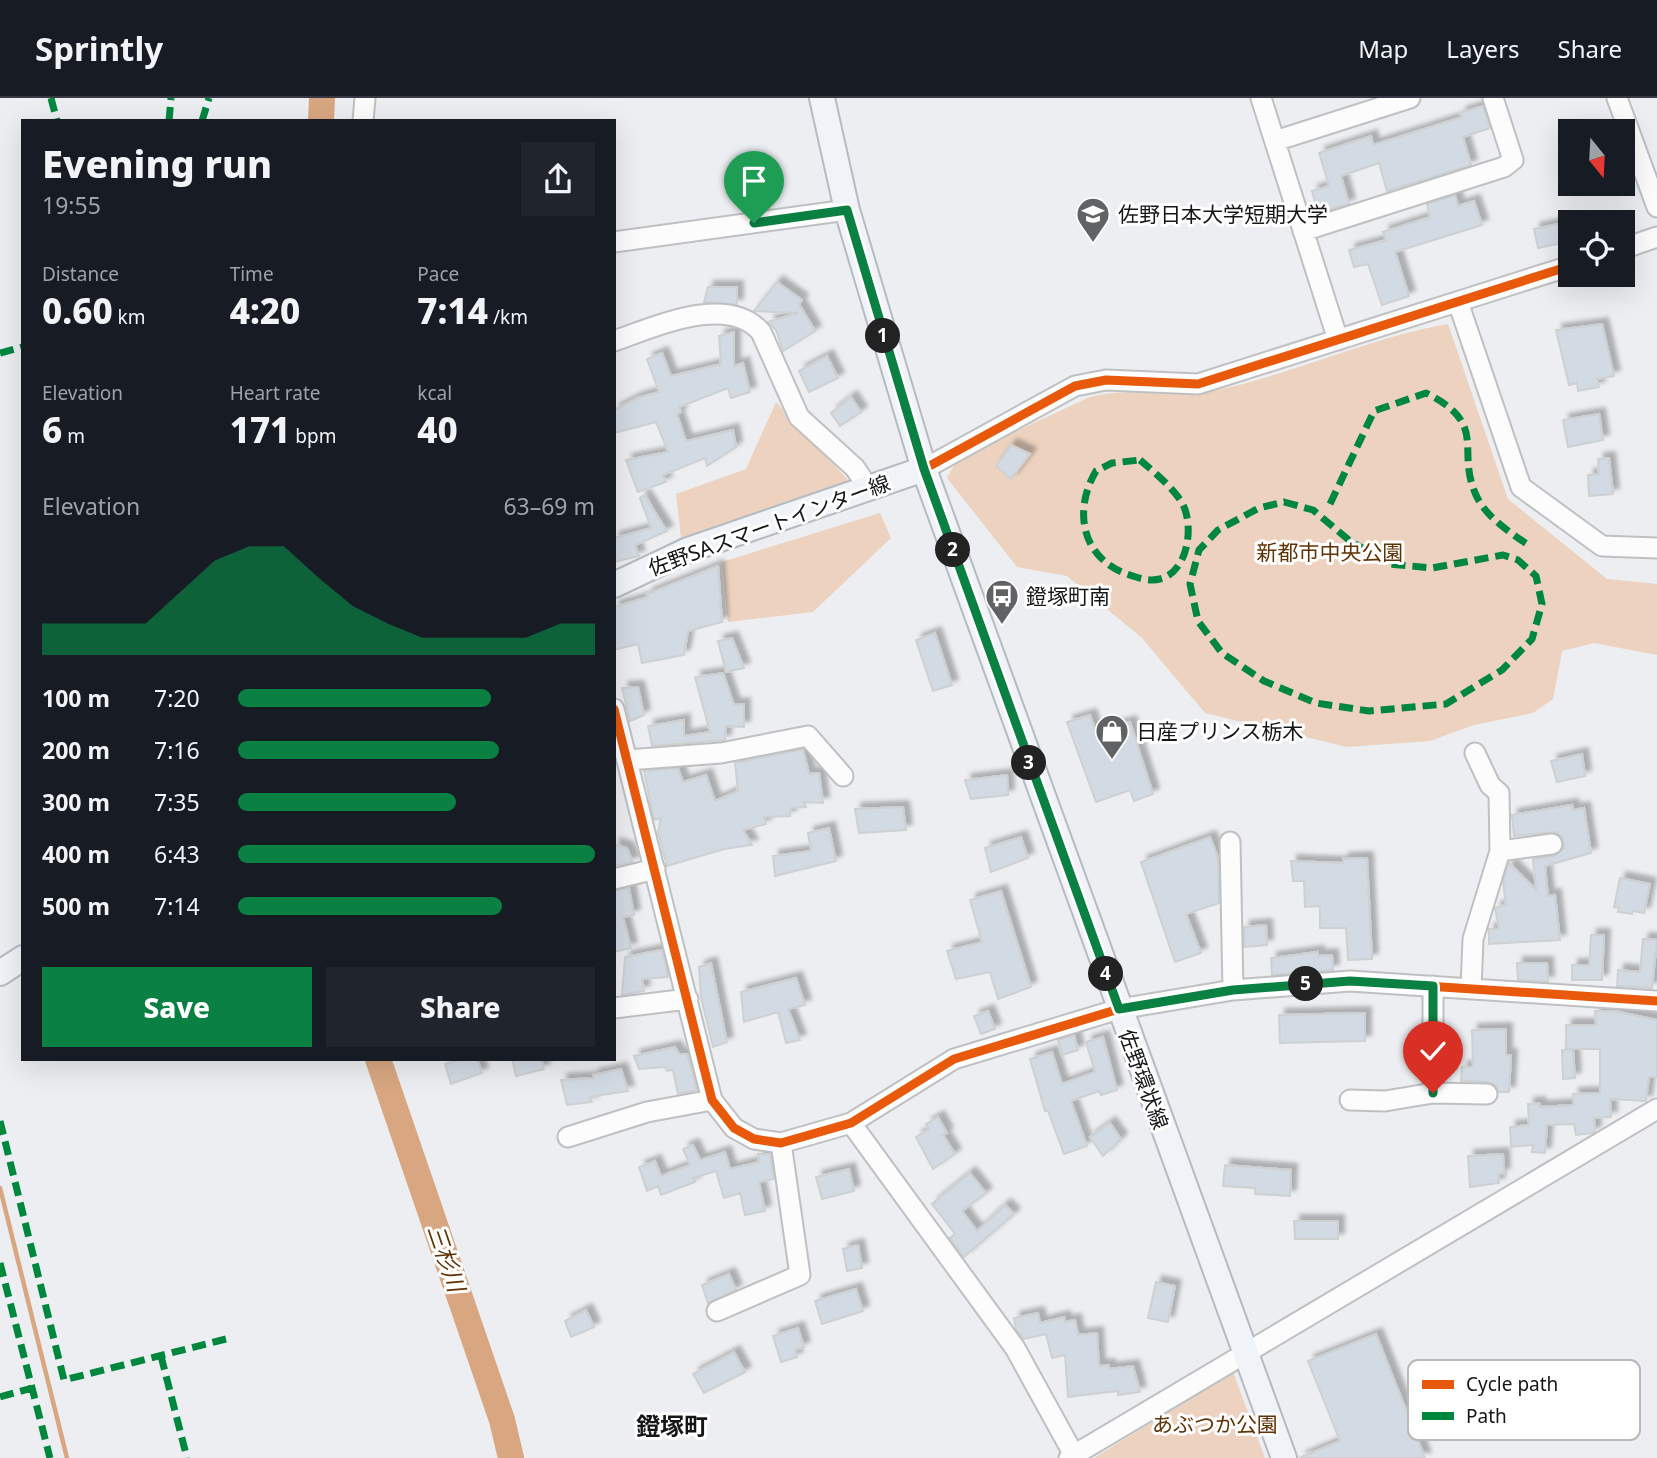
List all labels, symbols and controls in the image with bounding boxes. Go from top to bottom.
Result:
text: Sprintly [35,26,163,71]
text: Map [1358,32,1408,65]
text: Layers [1446,32,1520,65]
text: Share [1558,32,1622,65]
north arrow [1558,119,1634,196]
map controls [1558,119,1635,287]
text: Evening run [42,137,272,189]
button: share [521,142,595,216]
pin [724,151,784,223]
icon: arrive [735,162,773,200]
text: 19:55 [42,189,101,221]
school or university icon: 佐野日本大学短期大学 [1074,195,1112,244]
place label: 佐野日本大学短期大学 [1118,200,1328,228]
button: locate [1558,210,1635,287]
text: Distance [42,261,119,287]
text: Time [230,261,274,287]
text: Pace [417,261,459,287]
text: 0.60 [42,287,113,334]
text: 4:20 [230,287,300,334]
text: 7:14 [417,287,488,334]
text: km [113,304,146,330]
text: /km [488,304,528,330]
pin: 1 [866,318,900,354]
text: 1 [877,322,888,348]
text: Elevation [42,380,123,406]
text: Heart rate [230,380,320,406]
text: kcal [417,380,452,406]
text: 6 [42,406,62,453]
text: 171 [230,406,290,453]
text: 40 [417,406,458,453]
text: m [62,423,85,449]
text: bpm [290,423,336,449]
street label: 佐野SAスマートインター線 [644,468,894,582]
text: Elevation [42,490,140,522]
text: 63–69 m [503,490,595,522]
pin: 2 [936,532,970,568]
text: 2 [947,536,958,562]
park label: 新都市中央公園 [1257,538,1404,566]
bus stop icon: 鐙塚町南 [983,577,1021,626]
place label: 鐙塚町南 [1026,582,1110,610]
text: 100 m [42,682,110,714]
text: 7:20 [154,682,200,714]
shop icon: 日産プリンス栃木 [1093,712,1131,761]
place label: 日産プリンス栃木 [1136,717,1304,745]
text: 200 m [42,734,110,766]
text: 7:16 [154,734,200,766]
pin: 3 [1012,746,1046,780]
text: 3 [1023,749,1034,775]
text: 300 m [42,786,110,818]
text: 7:35 [154,786,200,818]
text: 400 m [42,838,110,870]
text: 6:43 [154,838,200,870]
text: 500 m [42,890,110,922]
text: 7:14 [154,890,200,922]
pin: 4 [1088,956,1124,992]
text: 4 [1100,960,1111,986]
pin: 5 [1288,966,1324,1001]
button: Save [42,967,312,1047]
button: Share [326,967,595,1047]
text: 5 [1300,970,1311,996]
pin [1403,1021,1463,1093]
street label: 佐野環状線 [1113,1025,1175,1133]
icon: check [1414,1032,1452,1070]
water label: 三杉川 [421,1220,474,1299]
legend [1408,1360,1640,1440]
text: Cycle path [1466,1371,1558,1397]
text: Path [1466,1403,1507,1429]
district label: 鐙塚町 [636,1409,708,1442]
park label: あぶつか公園 [1152,1410,1278,1438]

